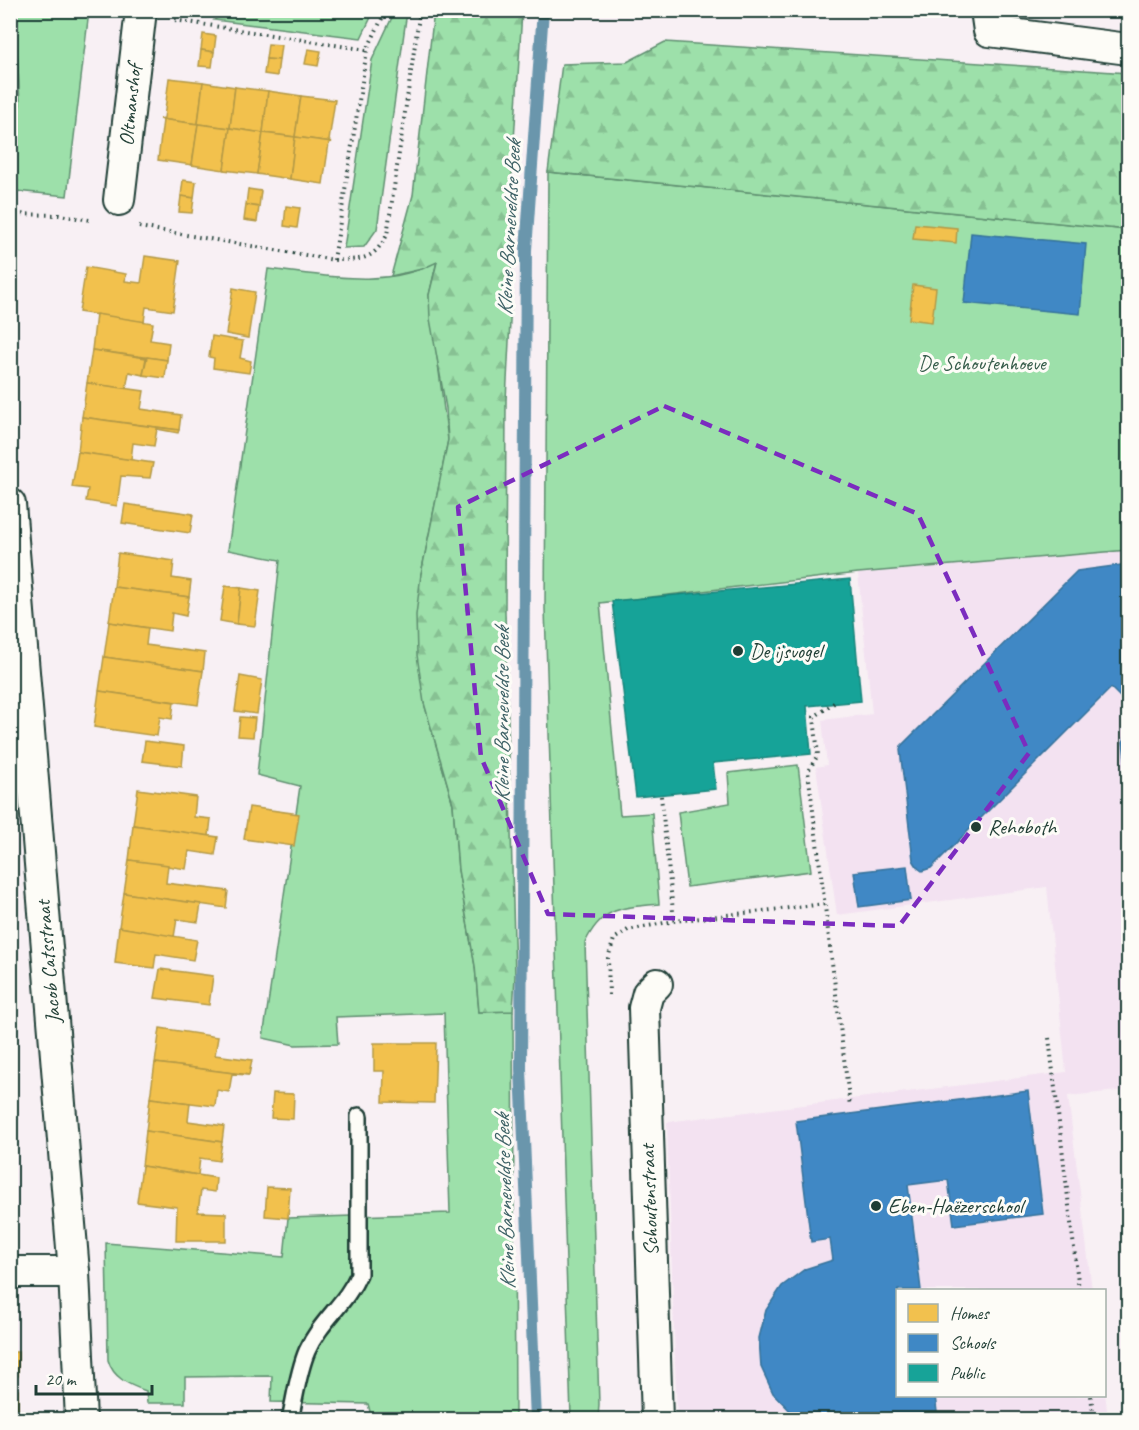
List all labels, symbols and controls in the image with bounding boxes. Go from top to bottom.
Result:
street label: Oltmanshof [113,58,148,147]
water label: Kleine Barneveldse Beek [490,136,528,316]
park label: De Schoutenhoeve [918,350,1048,376]
water label: Kleine Barneveldse Beek [488,623,516,803]
place label: De ijsvogel [750,638,825,664]
marker: De ijsvogel [731,644,745,658]
place label: Rehoboth [988,814,1058,840]
marker: Rehoboth [969,820,983,834]
street label: Jacob Catsstraat [29,897,66,1026]
water label: Kleine Barneveldse Beek [488,1110,522,1290]
street label: Schoutenstraat [634,1142,664,1256]
place label: Eben-Haëzerschool [888,1193,1026,1219]
marker: Eben-Haëzerschool [869,1199,883,1213]
legend [896,1289,1106,1397]
text: Homes [950,1302,990,1324]
text: Schools [950,1332,997,1354]
scale bar [36,1358,152,1396]
text: Public [950,1362,987,1384]
text: 20 m [45,1368,78,1390]

